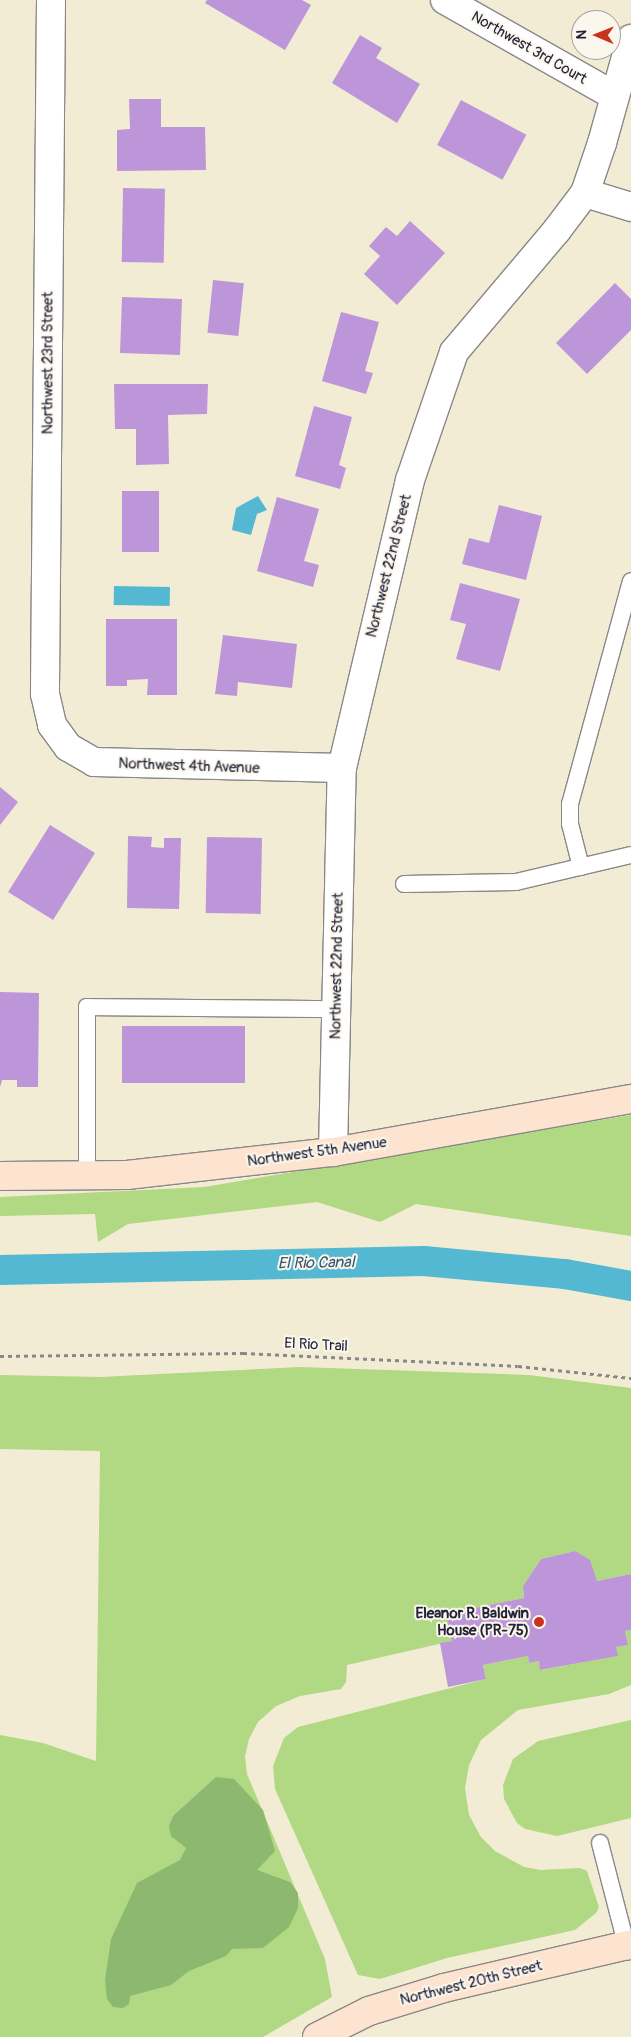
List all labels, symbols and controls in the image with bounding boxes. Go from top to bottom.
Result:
street label: Northwest 3rd Court [468,8,590,88]
north arrow [571,10,621,60]
street label: Northwest 23rd Street [39,292,57,434]
street label: Northwest 22nd Street [363,493,415,639]
street label: Northwest 4th Avenue [118,755,260,777]
street label: Northwest 22nd Street [327,893,347,1039]
street label: Northwest 5th Avenue [246,1133,388,1171]
water label: El Rio Canal [277,1253,355,1273]
street label: El Rio Trail [284,1334,348,1356]
place label: Eleanor R. Baldwin House (PR-75) [416,1604,529,1639]
marker: Eleanor R. Baldwin House (PR-75) [533,1616,545,1628]
street label: Northwest 20th Street [398,1957,544,2009]

